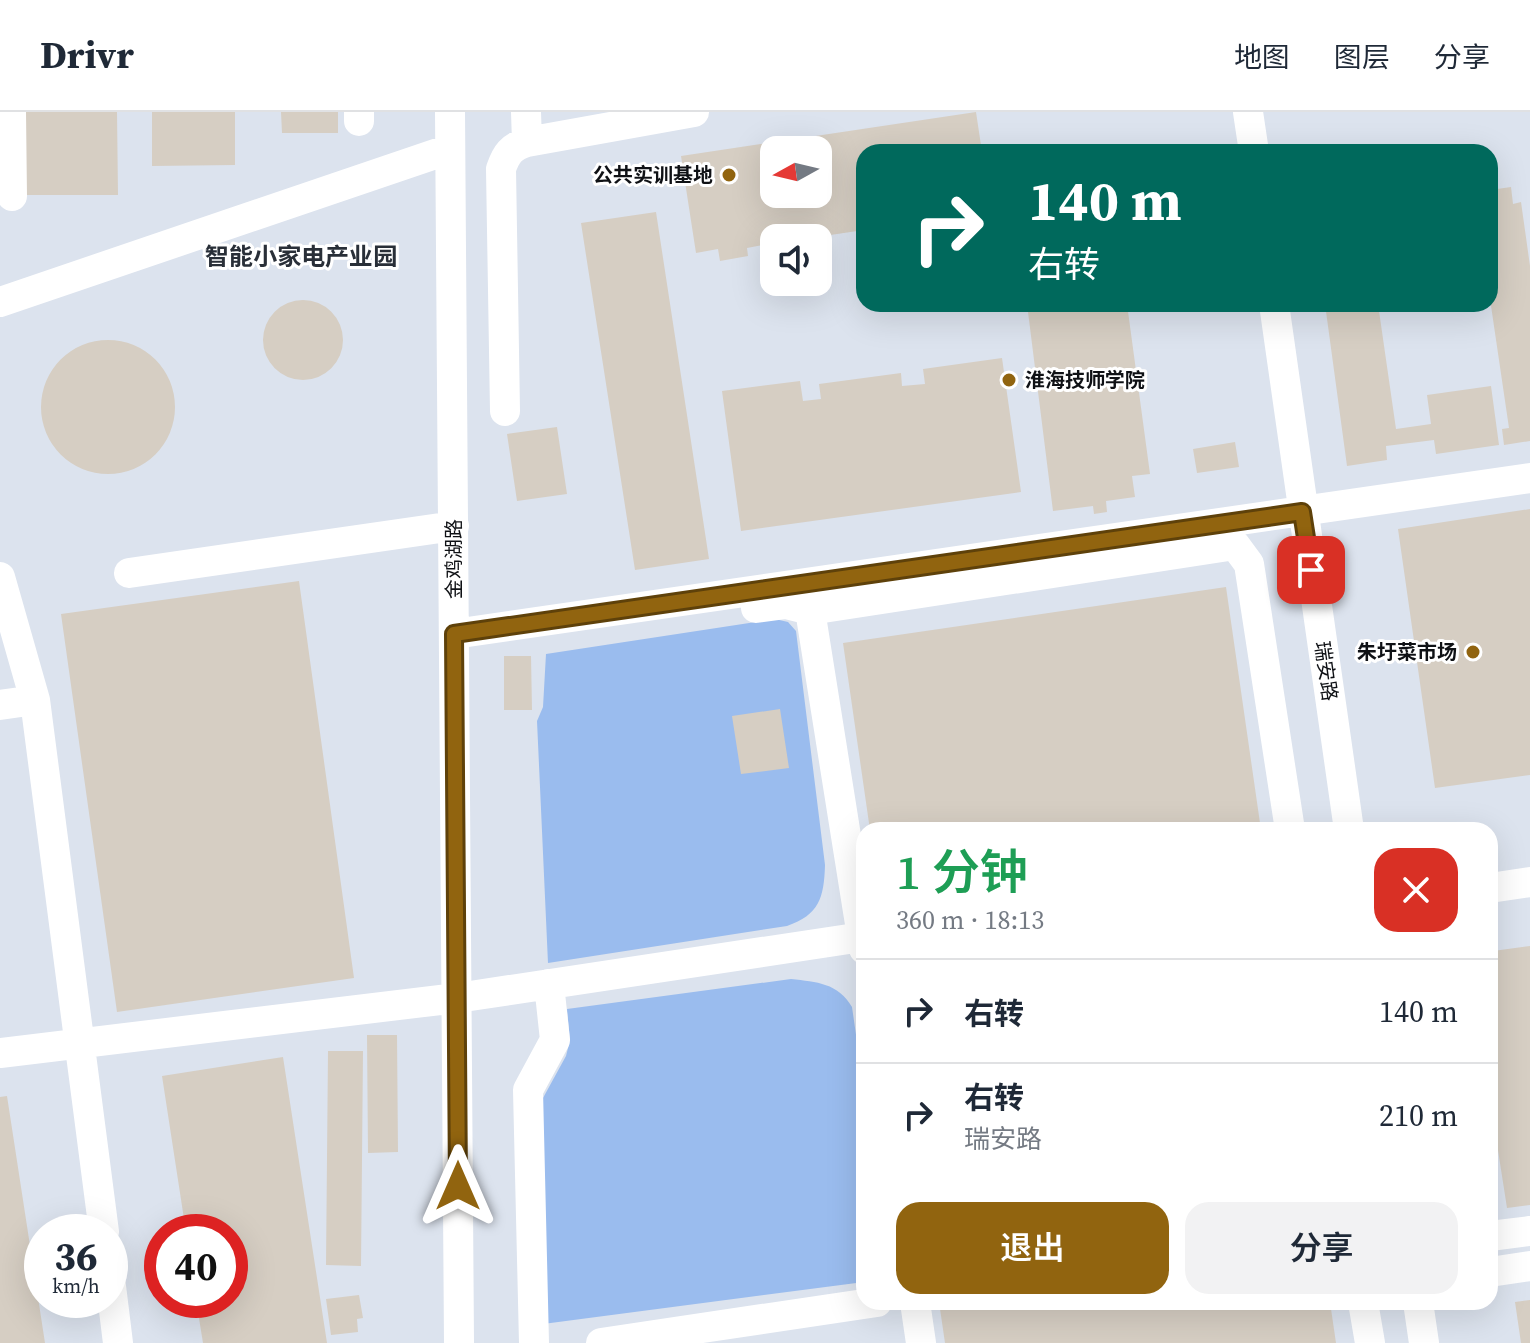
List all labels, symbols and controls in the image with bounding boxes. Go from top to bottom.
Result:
text: Drivr [40,29,134,81]
text: 地图 [1234,38,1290,76]
text: 图层 [1334,38,1390,76]
text: 分享 [1434,38,1490,76]
north arrow [760,136,832,208]
map controls [760,136,832,296]
place label: 公共实训基地 [593,161,713,189]
text: 140 m [1028,162,1182,239]
marker: 公共实训基地 [720,166,738,184]
icon: right [896,176,1000,280]
button: sound [760,224,832,296]
district label: 智能小家电产业园 [205,240,397,273]
text: 右转 [1028,240,1100,289]
place label: 淮海技师学院 [1025,366,1145,394]
marker: 淮海技师学院 [1000,371,1018,389]
street label: 金鸡湖路 [440,519,468,599]
pin [1277,536,1345,604]
icon: arrive [1289,548,1333,592]
place label: 朱圩菜市场 [1357,638,1457,666]
street label: 瑞安路 [1308,639,1344,703]
marker: 朱圩菜市场 [1464,643,1482,661]
text: 1 分钟 [896,839,1028,905]
button: close [1374,848,1458,932]
text: 360 m · 18:13 [896,902,1044,938]
icon: right [896,989,940,1033]
text: 140 m [1379,991,1458,1032]
text: 右转 [964,993,1024,1034]
text: 右转 [964,1077,1024,1118]
icon: right [896,1093,940,1137]
text: 210 m [1379,1095,1458,1136]
text: 瑞安路 [964,1121,1042,1157]
position arrow [416,1144,500,1228]
button: 退出 [896,1202,1169,1294]
button: 分享 [1185,1202,1458,1294]
speed limit sign: 40 [144,1214,248,1318]
text: 36 [54,1229,98,1283]
text: km/h [52,1272,100,1300]

